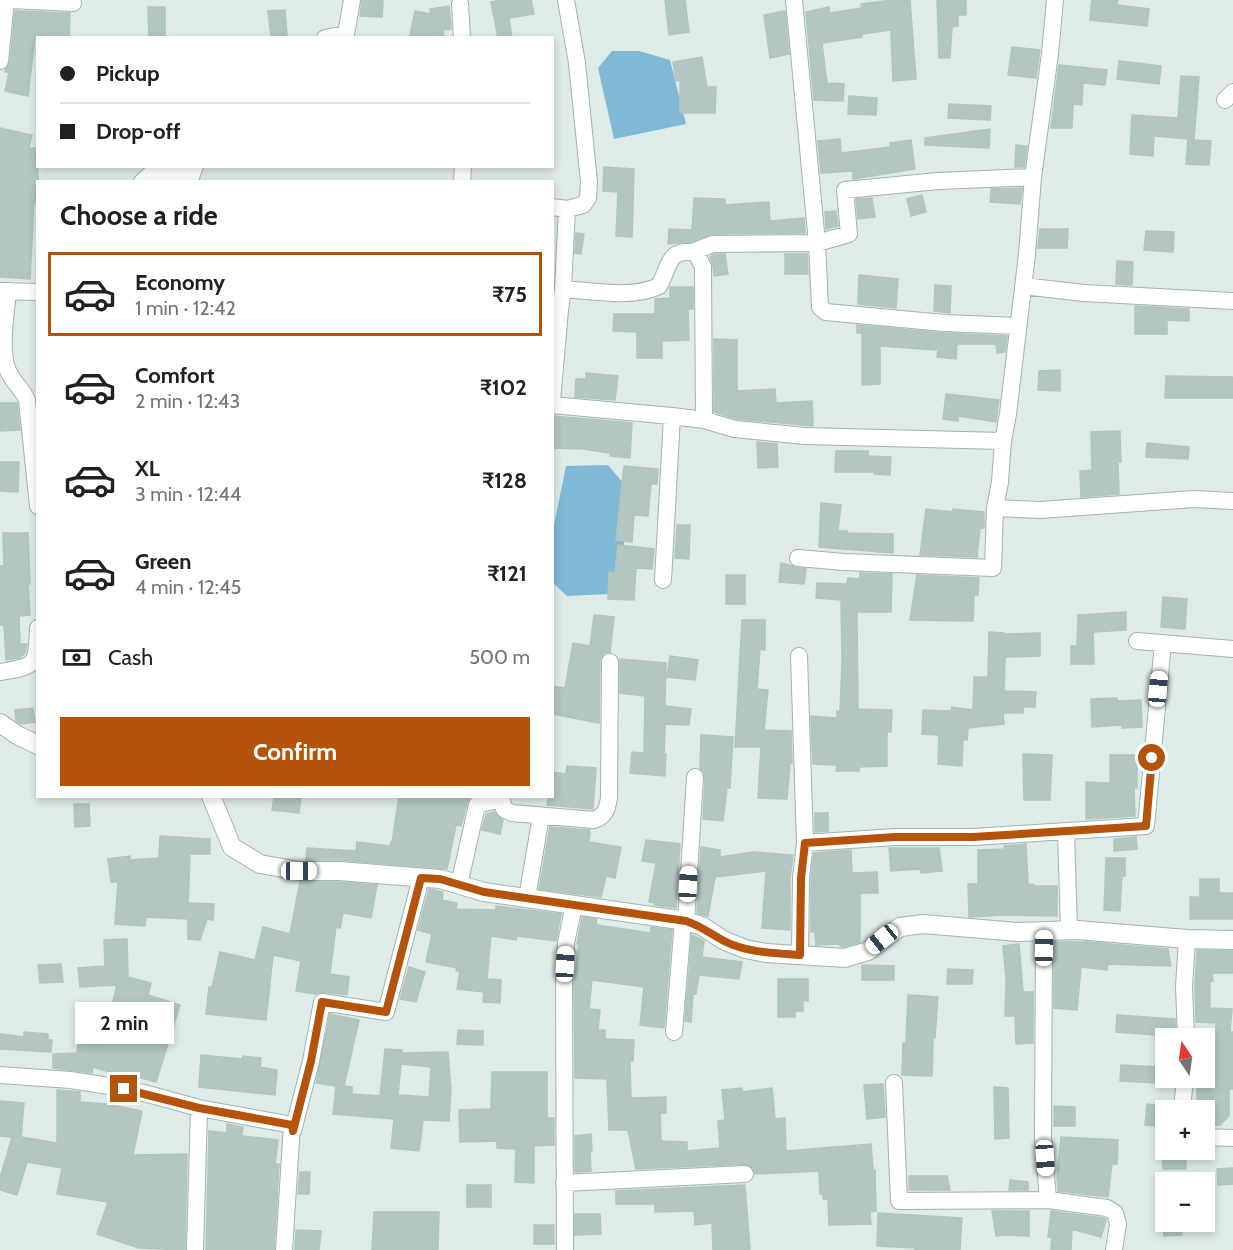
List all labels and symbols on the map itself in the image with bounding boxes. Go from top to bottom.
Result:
car [1147,670,1169,708]
route start [1138,744,1165,771]
car [281,862,317,880]
car [678,866,698,902]
car [862,921,902,957]
car [1035,930,1053,966]
car [555,946,575,982]
callout: 2 min [74,1002,174,1044]
north arrow [1155,1028,1215,1088]
route end [110,1075,137,1102]
car [1035,1139,1055,1177]

